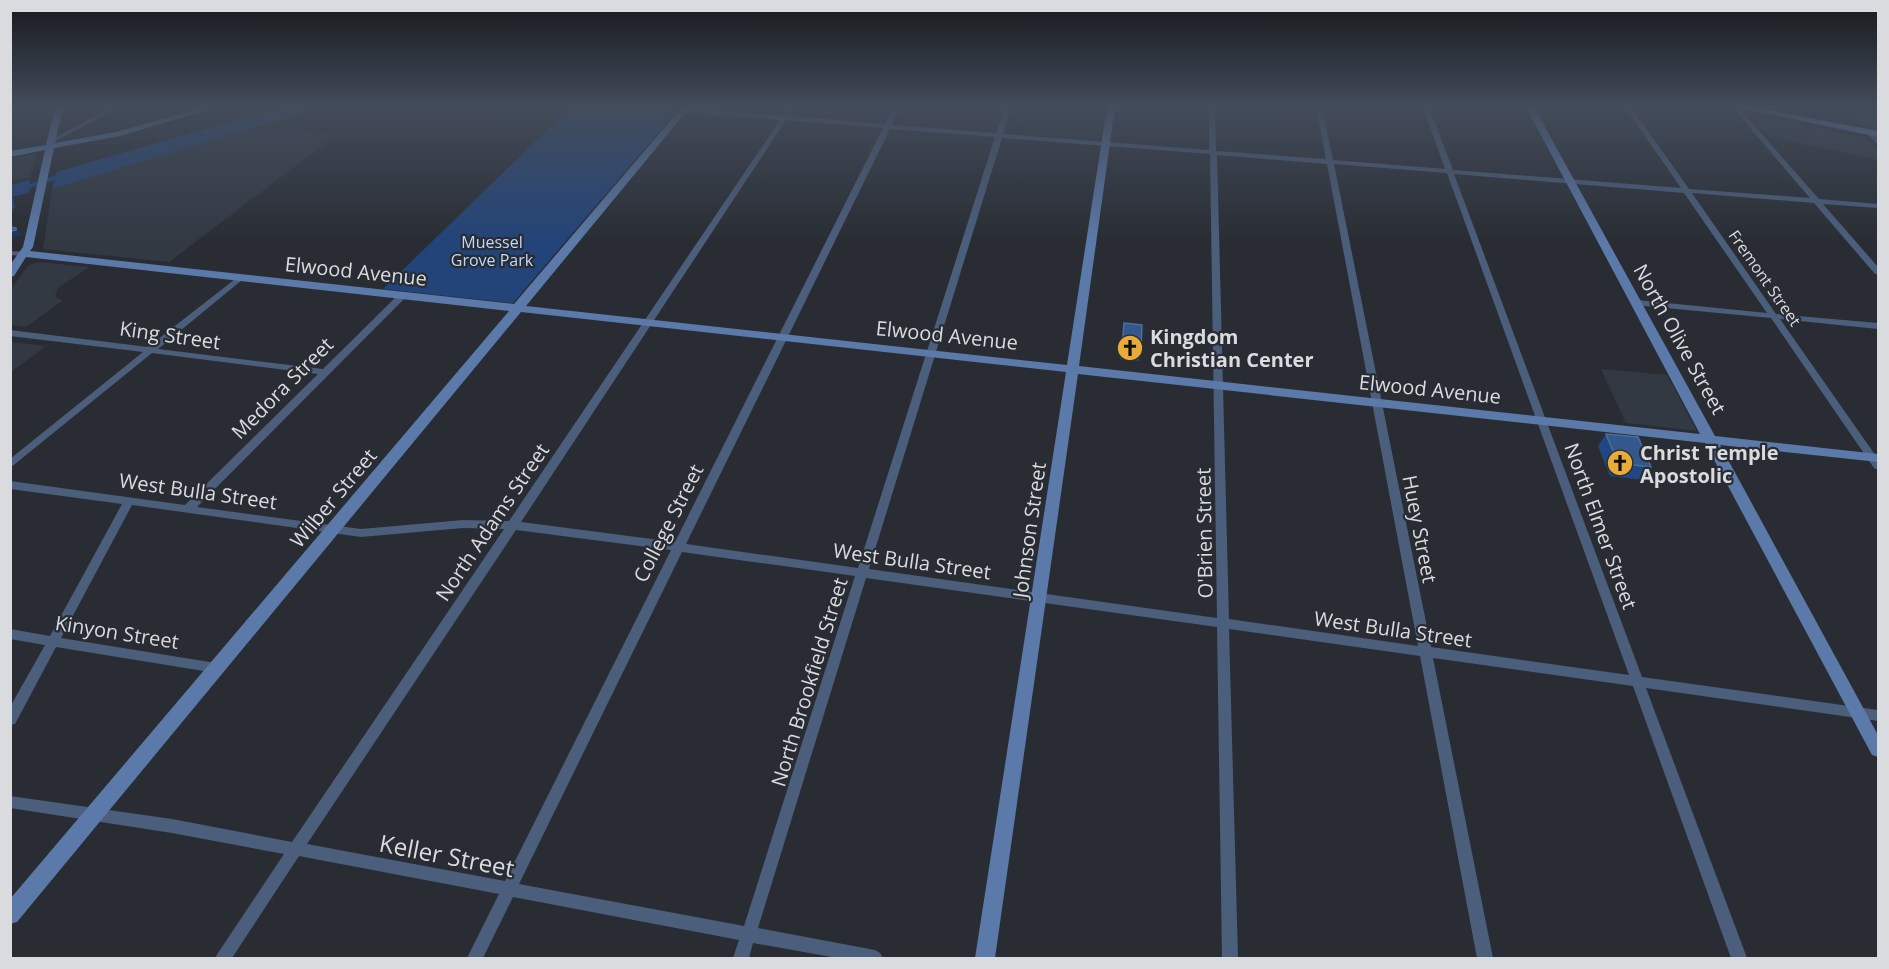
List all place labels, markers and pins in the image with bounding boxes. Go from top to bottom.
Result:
place label: Kingdom Christian Center [1150,323,1314,373]
church icon: Kingdom Christian Center [1115,333,1145,363]
place label: Christ Temple Apostolic [1640,439,1779,489]
church icon: Christ Temple Apostolic [1605,448,1635,478]

